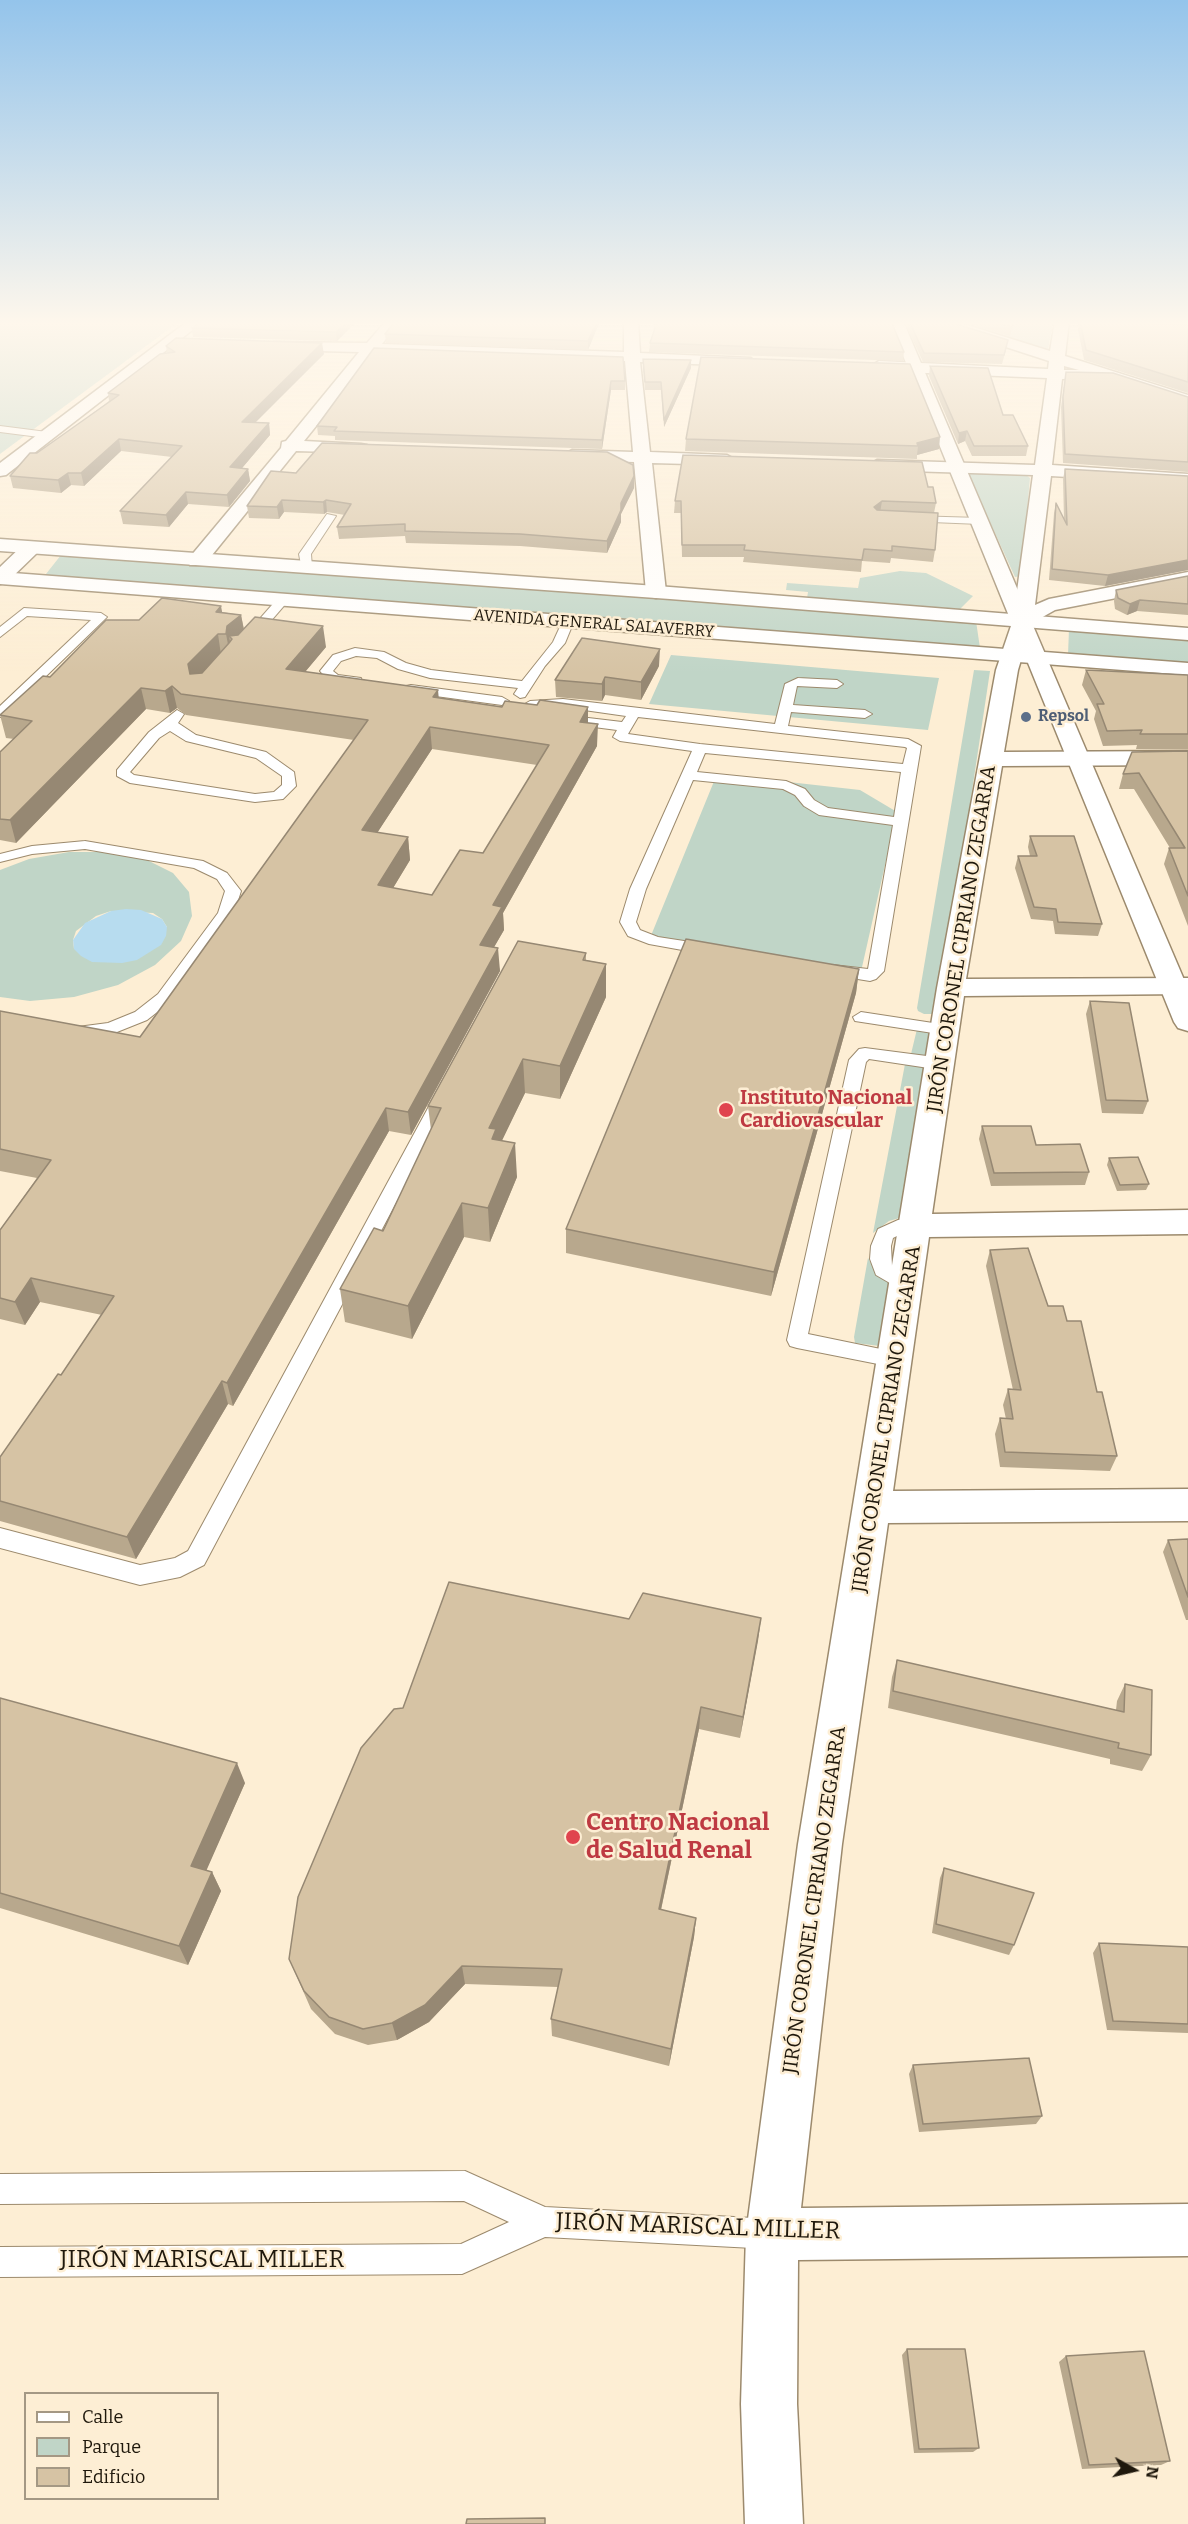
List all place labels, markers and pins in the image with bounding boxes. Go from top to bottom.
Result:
place label: Repsol [1038,707,1089,727]
marker: Repsol [1019,710,1033,724]
place label: Instituto Nacional Cardiovascular [740,1086,912,1133]
marker: Instituto Nacional Cardiovascular [717,1101,735,1119]
place label: Centro Nacional de Salud Renal [586,1809,769,1865]
marker: Centro Nacional de Salud Renal [564,1828,582,1846]

